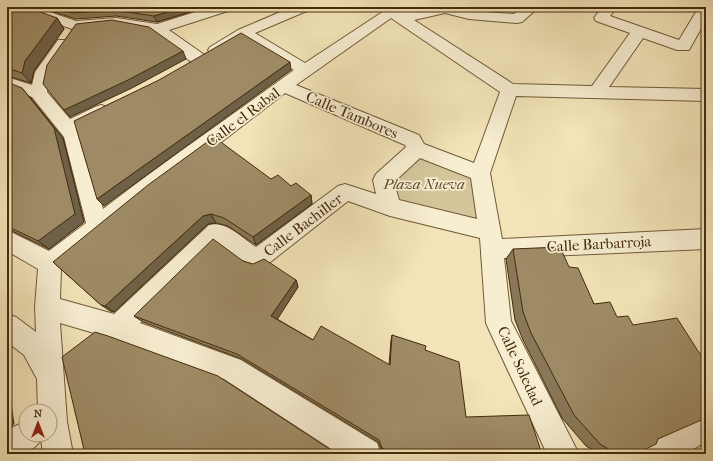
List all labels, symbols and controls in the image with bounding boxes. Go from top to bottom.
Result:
street label: Calle el Rabal [203,83,283,151]
street label: Calle Tambores [303,87,401,143]
park label: Plaza Nueva [382,175,465,193]
street label: Calle Bachiller [260,189,346,260]
street label: Calle Barbarroja [546,232,653,256]
street label: Calle Soledad [494,323,547,409]
north arrow [18,403,58,443]
text: N [34,407,43,420]

